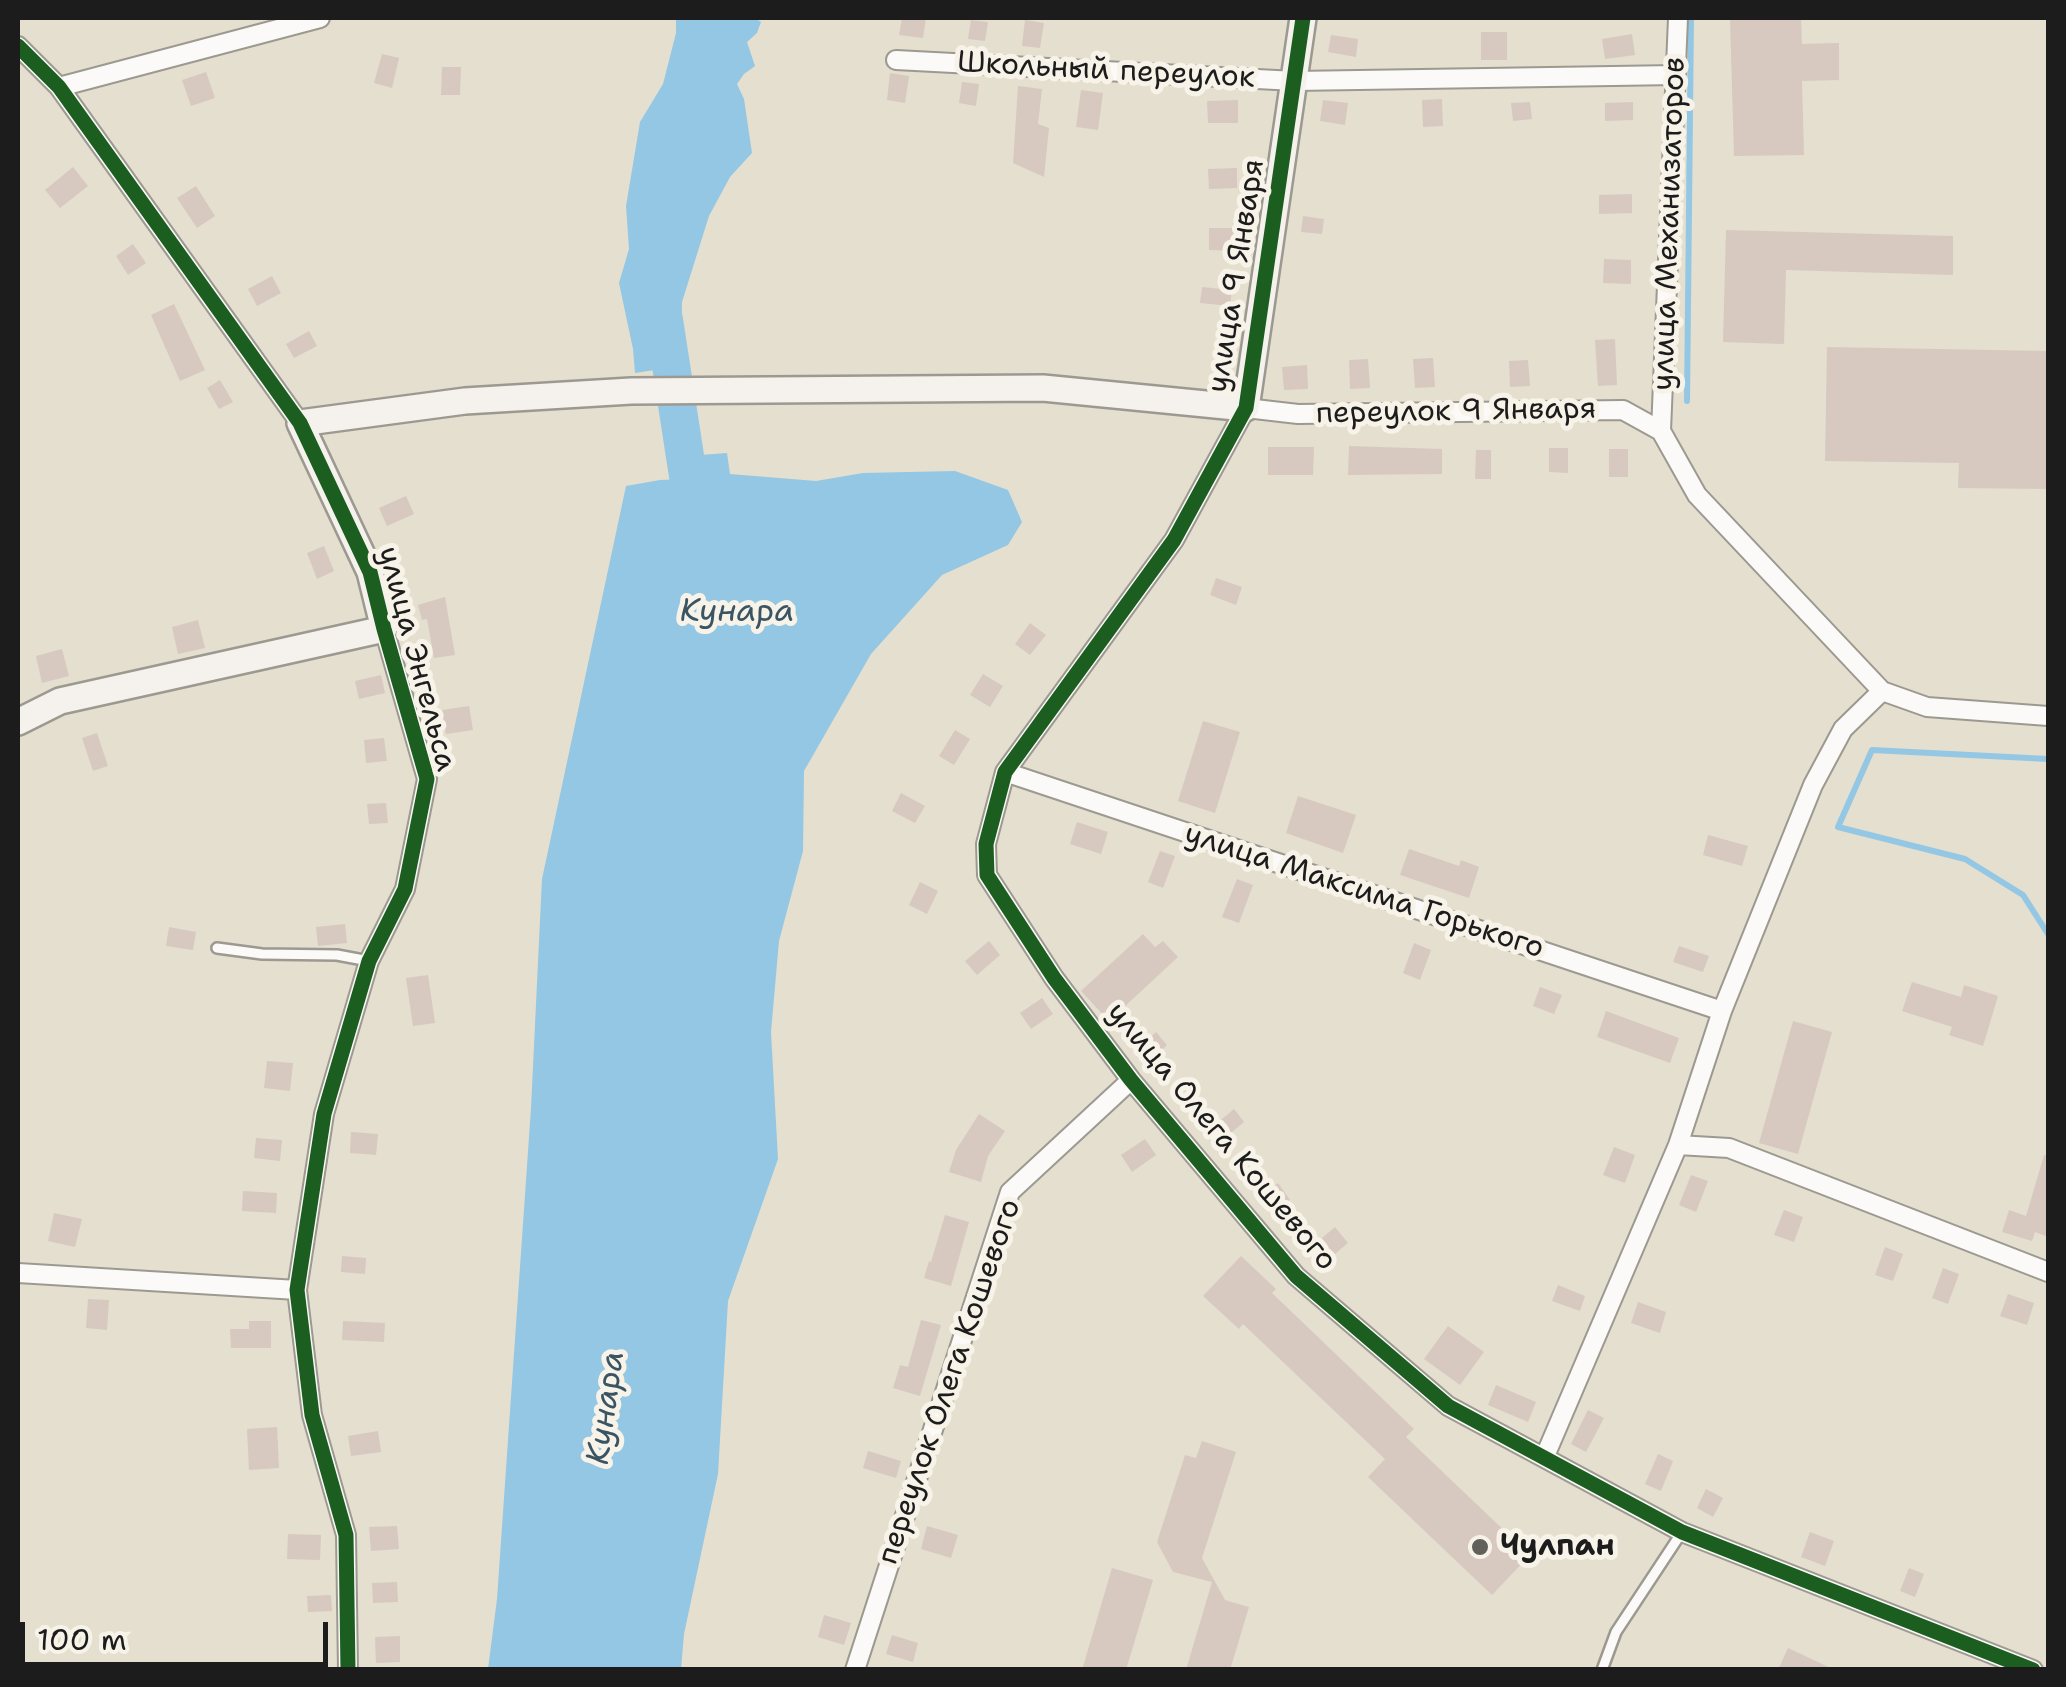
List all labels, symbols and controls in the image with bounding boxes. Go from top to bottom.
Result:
street label: Школьный переулок [956,45,1256,97]
street label: улица Механизаторов [1646,57,1694,391]
street label: улица 9 Января [1201,157,1273,395]
street label: переулок 9 Января [1315,392,1597,432]
street label: улица Энгельса [369,543,463,775]
water label: Кунара [680,594,794,632]
street label: улица Максима Горького [1180,817,1548,967]
street label: улица Олега Кошевого [1098,996,1344,1278]
street label: переулок Олега Кошевого [871,1195,1029,1569]
water label: Кунара [580,1349,634,1467]
place label: Чулпан [1500,1529,1615,1565]
marker: Чулпан [1469,1536,1491,1558]
scale bar [25,1602,332,1664]
text: 100 m [37,1619,127,1660]

